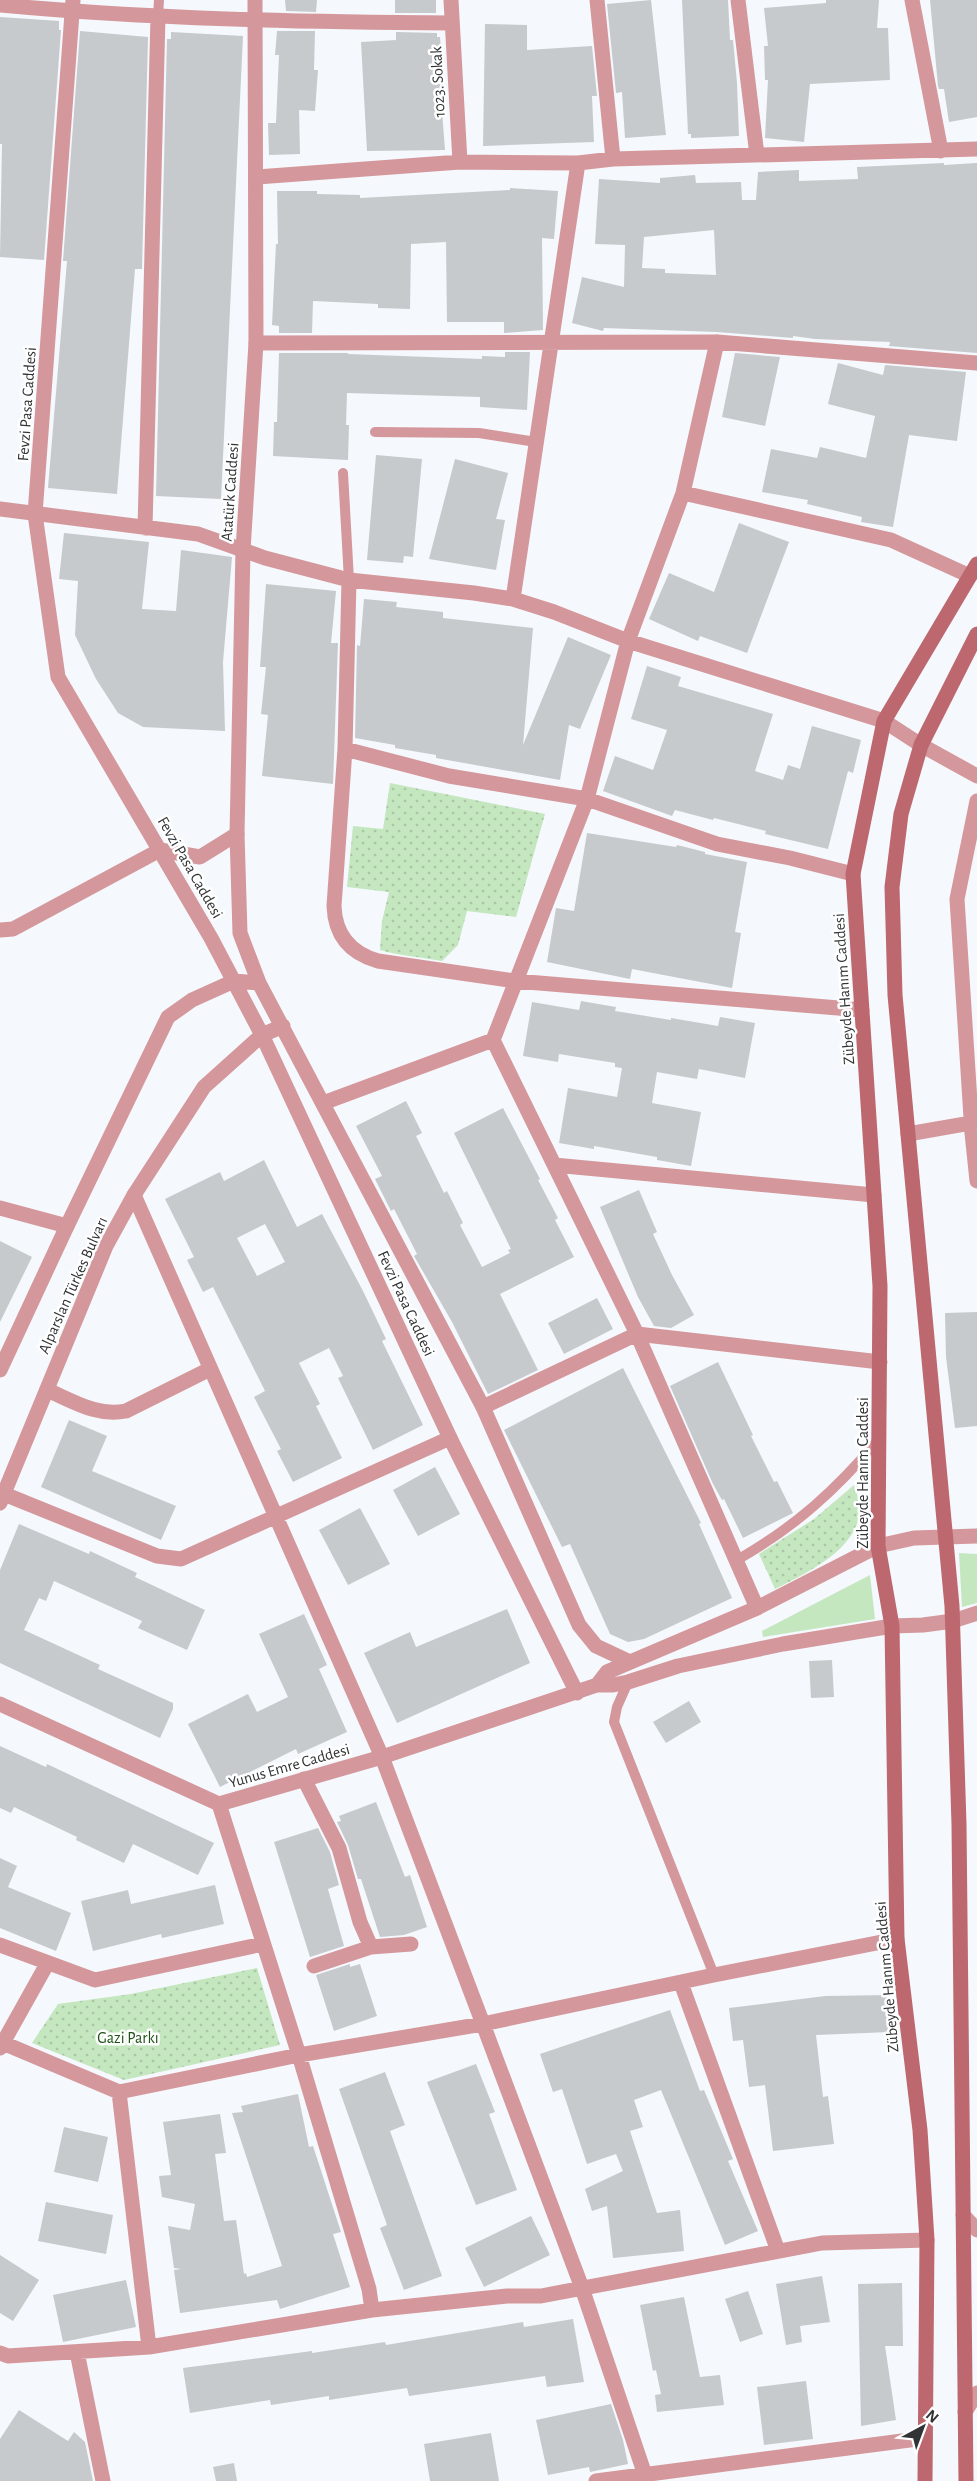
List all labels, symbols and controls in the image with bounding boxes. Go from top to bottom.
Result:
street label: 1023. Sokak [428,45,448,118]
street label: Fevzi Pasa Caddesi [15,346,39,462]
street label: Atatürk Caddesi [219,442,241,542]
street label: Fevzi Pasa Caddesi [155,814,226,921]
street label: Zübeyde Hanım Caddesi [831,913,858,1065]
street label: Alparslan Türkes Bulvarı [35,1215,110,1356]
street label: Fevzi Pasa Caddesi [375,1248,437,1359]
street label: Zübeyde Hanım Caddesi [855,1397,872,1549]
street label: Yunus Emre Caddesi [227,1741,352,1791]
street label: Zübeyde Hanım Caddesi [872,1901,903,2053]
park label: Gazi Parkı [97,2030,159,2046]
north arrow [893,2397,953,2457]
text: N [923,2407,942,2426]

